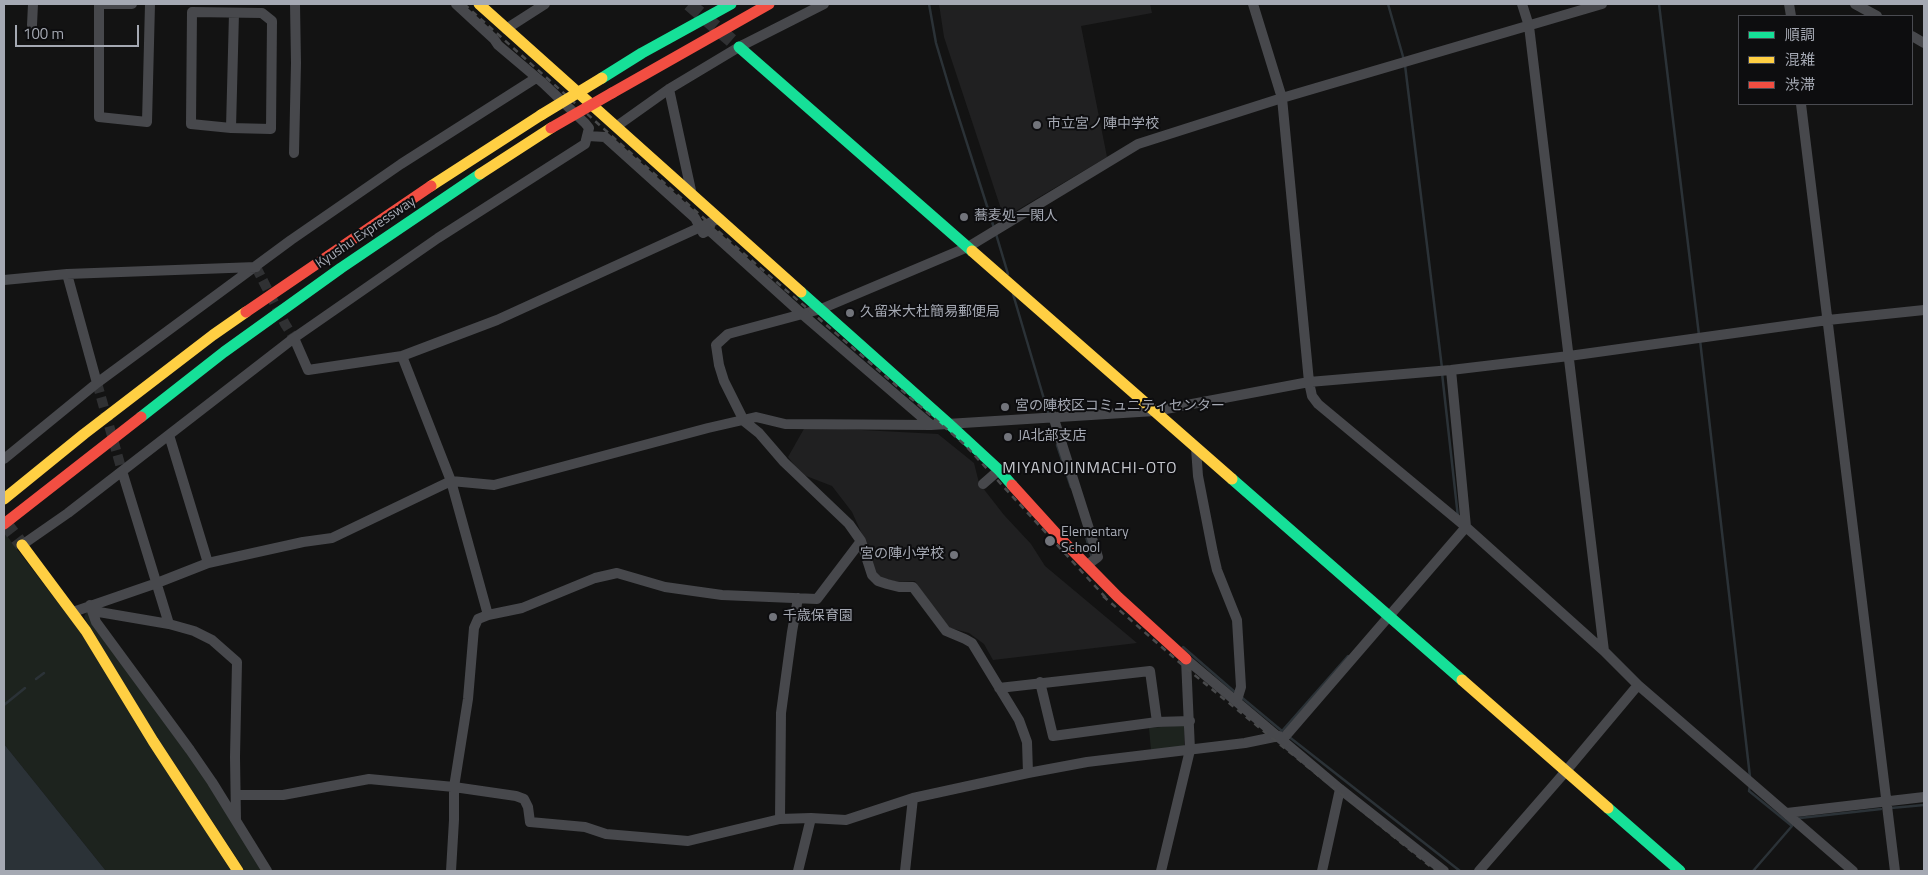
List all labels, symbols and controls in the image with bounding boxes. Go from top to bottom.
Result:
scale bar [18,15,141,47]
legend [1738,15,1913,105]
text: 100 m [23,22,64,45]
text: 順調 [1785,23,1815,46]
text: 混雑 [1785,48,1815,71]
text: 渋滞 [1785,73,1815,96]
place label: 市立宮ノ陣中学校 [1047,117,1159,133]
marker: 市立宮ノ陣中学校 [1031,119,1043,131]
street label: Kyushu Expressway [313,193,419,273]
place label: 蕎麦処一閑人 [974,209,1058,225]
marker: 蕎麦処一閑人 [958,211,970,223]
place label: 久留米大杜簡易郵便局 [860,305,1000,321]
marker: 久留米大杜簡易郵便局 [844,307,856,319]
place label: 宮の陣校区コミュニティセンター [1015,399,1225,415]
marker: 宮の陣校区コミュニティセンター [999,401,1011,413]
place label: JA北部支店 [1018,429,1086,445]
marker: JA北部支店 [1002,431,1014,443]
district label: MIYANOJINMACHI-OTO [1000,459,1180,479]
place label: Elementary School [1061,525,1129,558]
marker: Elementary School [1043,534,1057,548]
place label: 宮の陣小学校 [860,547,944,563]
marker: 宮の陣小学校 [948,549,960,561]
place label: 千歳保育園 [783,609,853,625]
marker: 千歳保育園 [767,611,779,623]

